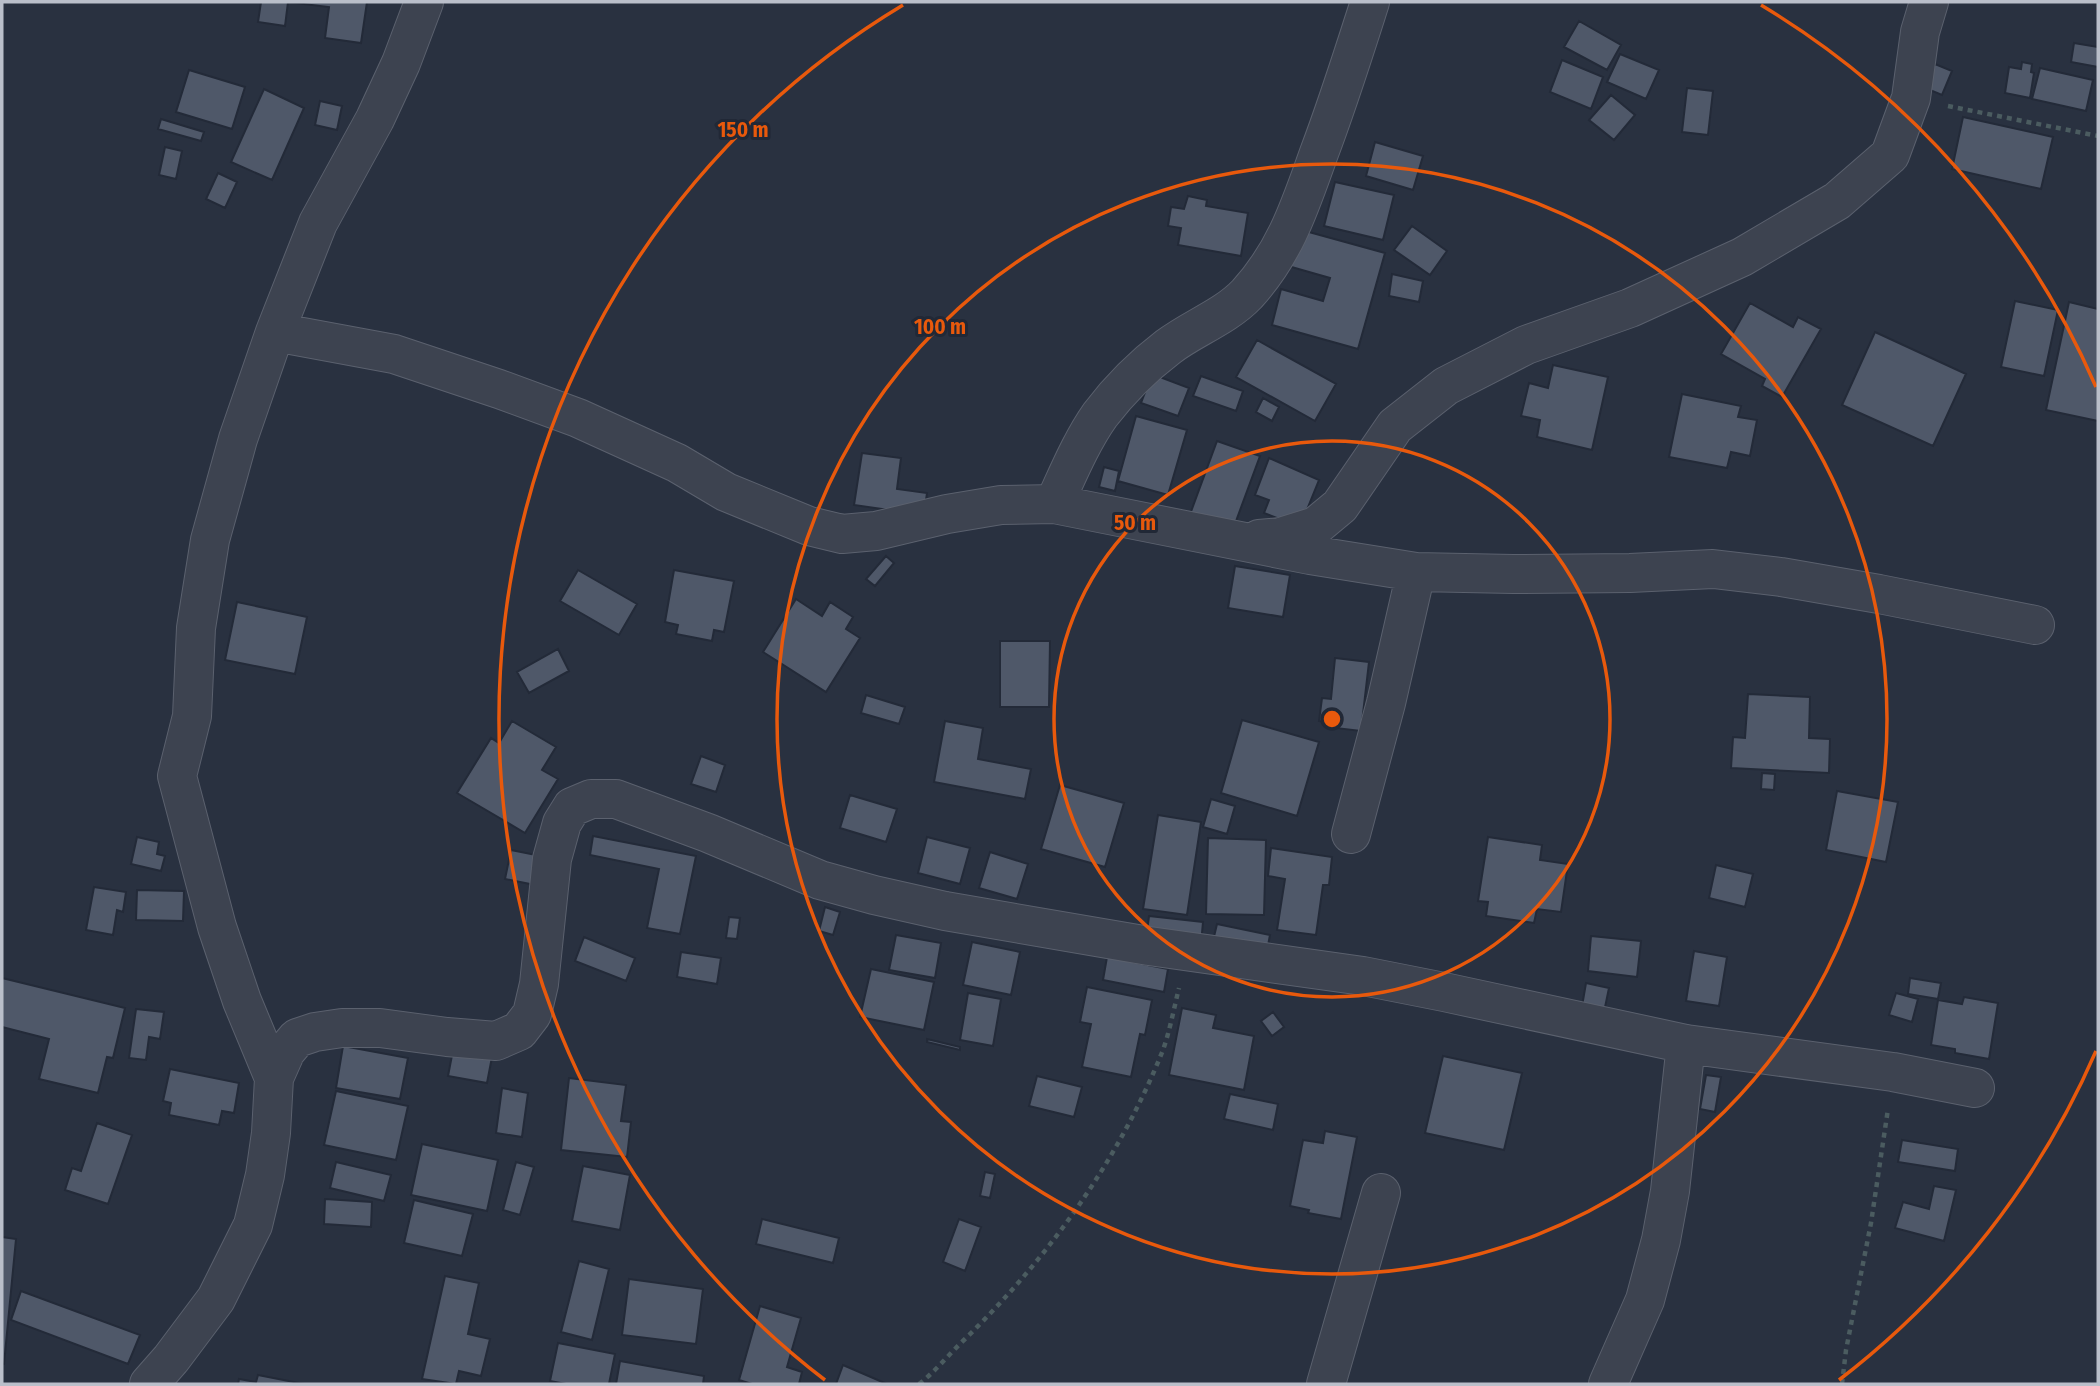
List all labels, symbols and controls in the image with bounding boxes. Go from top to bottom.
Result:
text: 150 m [717,117,769,143]
text: 100 m [914,314,966,340]
text: 50 m [1114,510,1156,536]
centre of rings [1320,707,1344,731]

